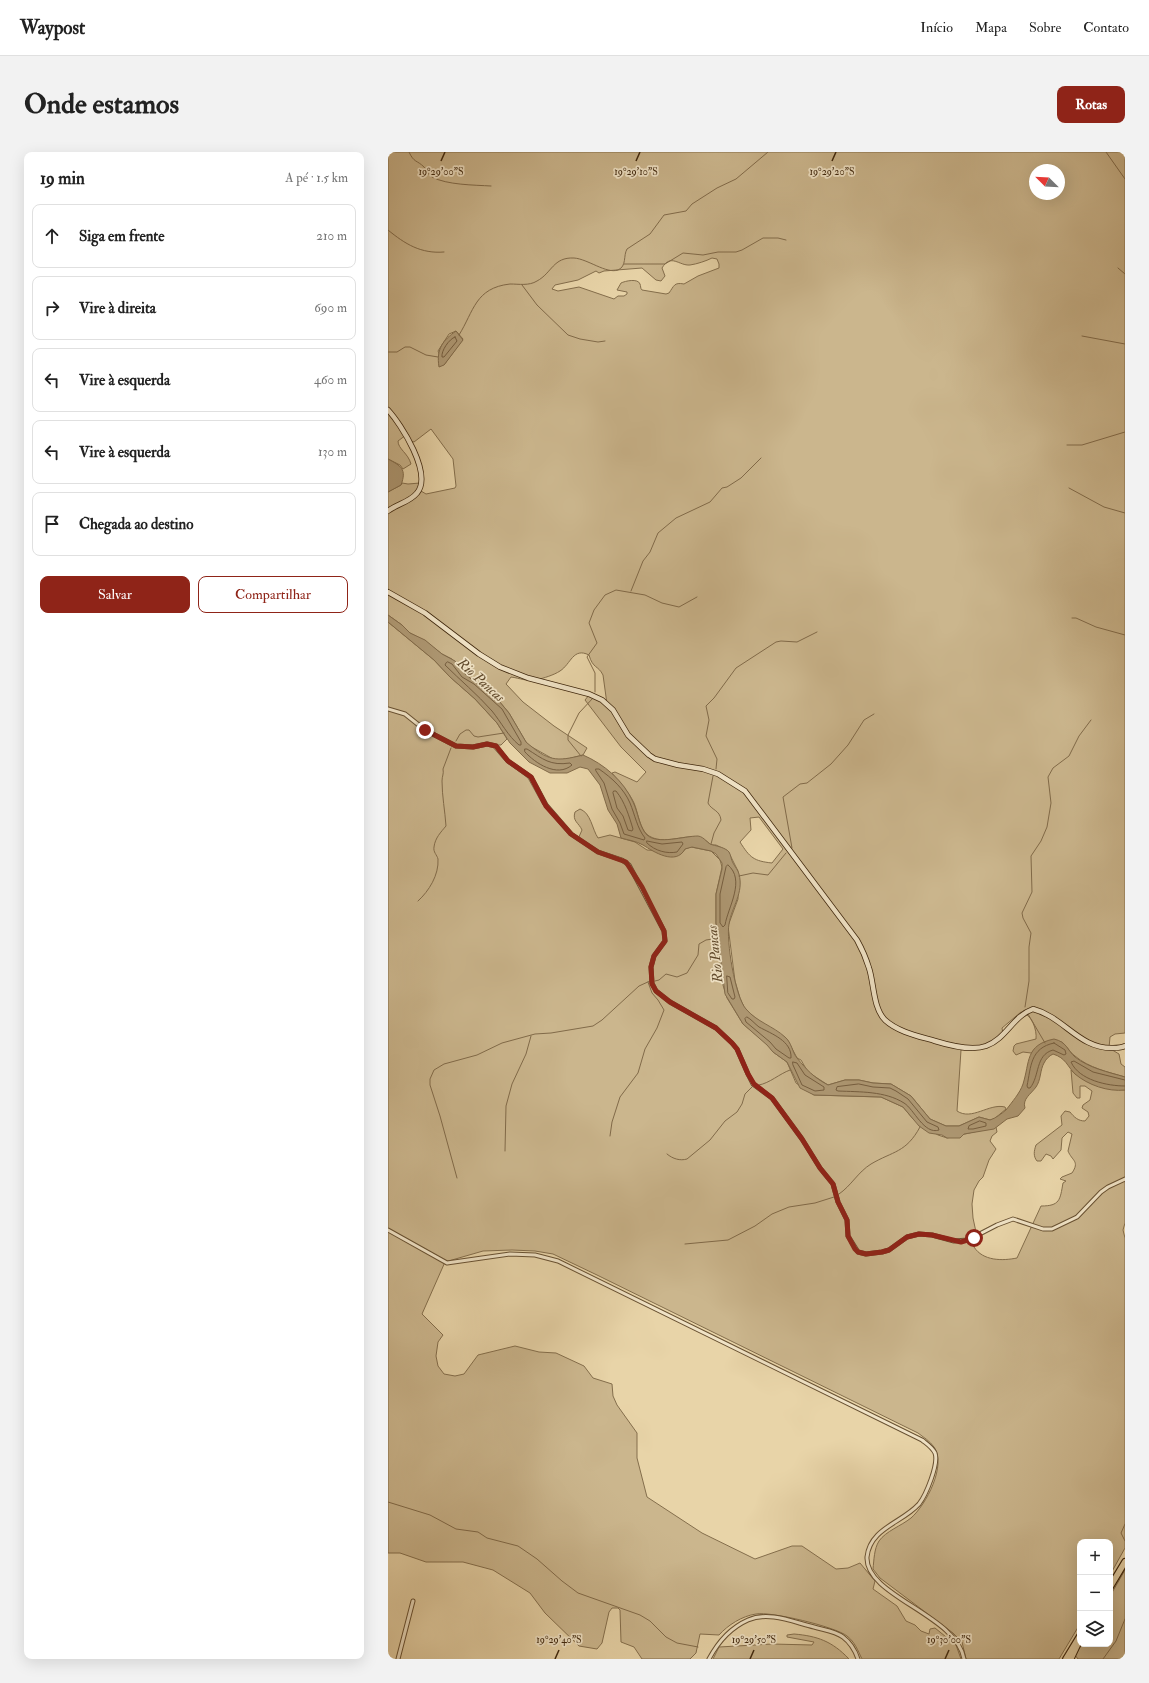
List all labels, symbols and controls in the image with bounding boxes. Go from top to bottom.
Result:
text: Waypost [20,16,85,40]
text: Início [920,19,953,36]
text: Mapa [975,19,1007,36]
text: Sobre [1029,19,1061,36]
text: Contato [1083,19,1129,36]
button: Rotas [1057,86,1125,123]
text: Onde estamos [24,87,179,122]
north arrow [1029,164,1065,200]
text: 19°29'00"S [418,166,464,178]
text: 19°29'10"S [614,166,658,178]
text: 19°29'20"S [809,166,855,178]
text: 19 min [40,168,85,189]
text: A pé · 1.5 km [285,170,348,186]
icon: ahead [41,225,63,247]
text: Siga em frente [79,227,165,246]
text: 210 m [316,228,347,244]
icon: right [41,297,63,319]
text: Vire à direita [79,299,156,318]
text: 690 m [314,300,347,316]
icon: left [41,369,63,391]
text: Vire à esquerda [79,371,170,390]
text: 460 m [314,372,347,388]
icon: left [41,441,63,463]
text: Vire à esquerda [79,443,170,462]
text: 130 m [318,444,347,460]
icon: arrive [41,513,63,535]
text: Chegada ao destino [79,515,194,534]
button: Salvar [40,576,190,613]
button: Compartilhar [198,576,348,613]
water label: Rio Pancas [453,654,509,706]
route end [416,721,434,739]
water label: Rio Pancas [703,923,727,985]
route start [965,1229,983,1247]
map controls [1077,1539,1113,1647]
button: + [1077,1539,1113,1575]
button: − [1077,1575,1113,1611]
button: layers [1077,1611,1113,1647]
text: 19°29'40"S [536,1634,582,1646]
text: 19°29'50"S [732,1634,776,1646]
text: 19°30'00"S [927,1634,971,1646]

